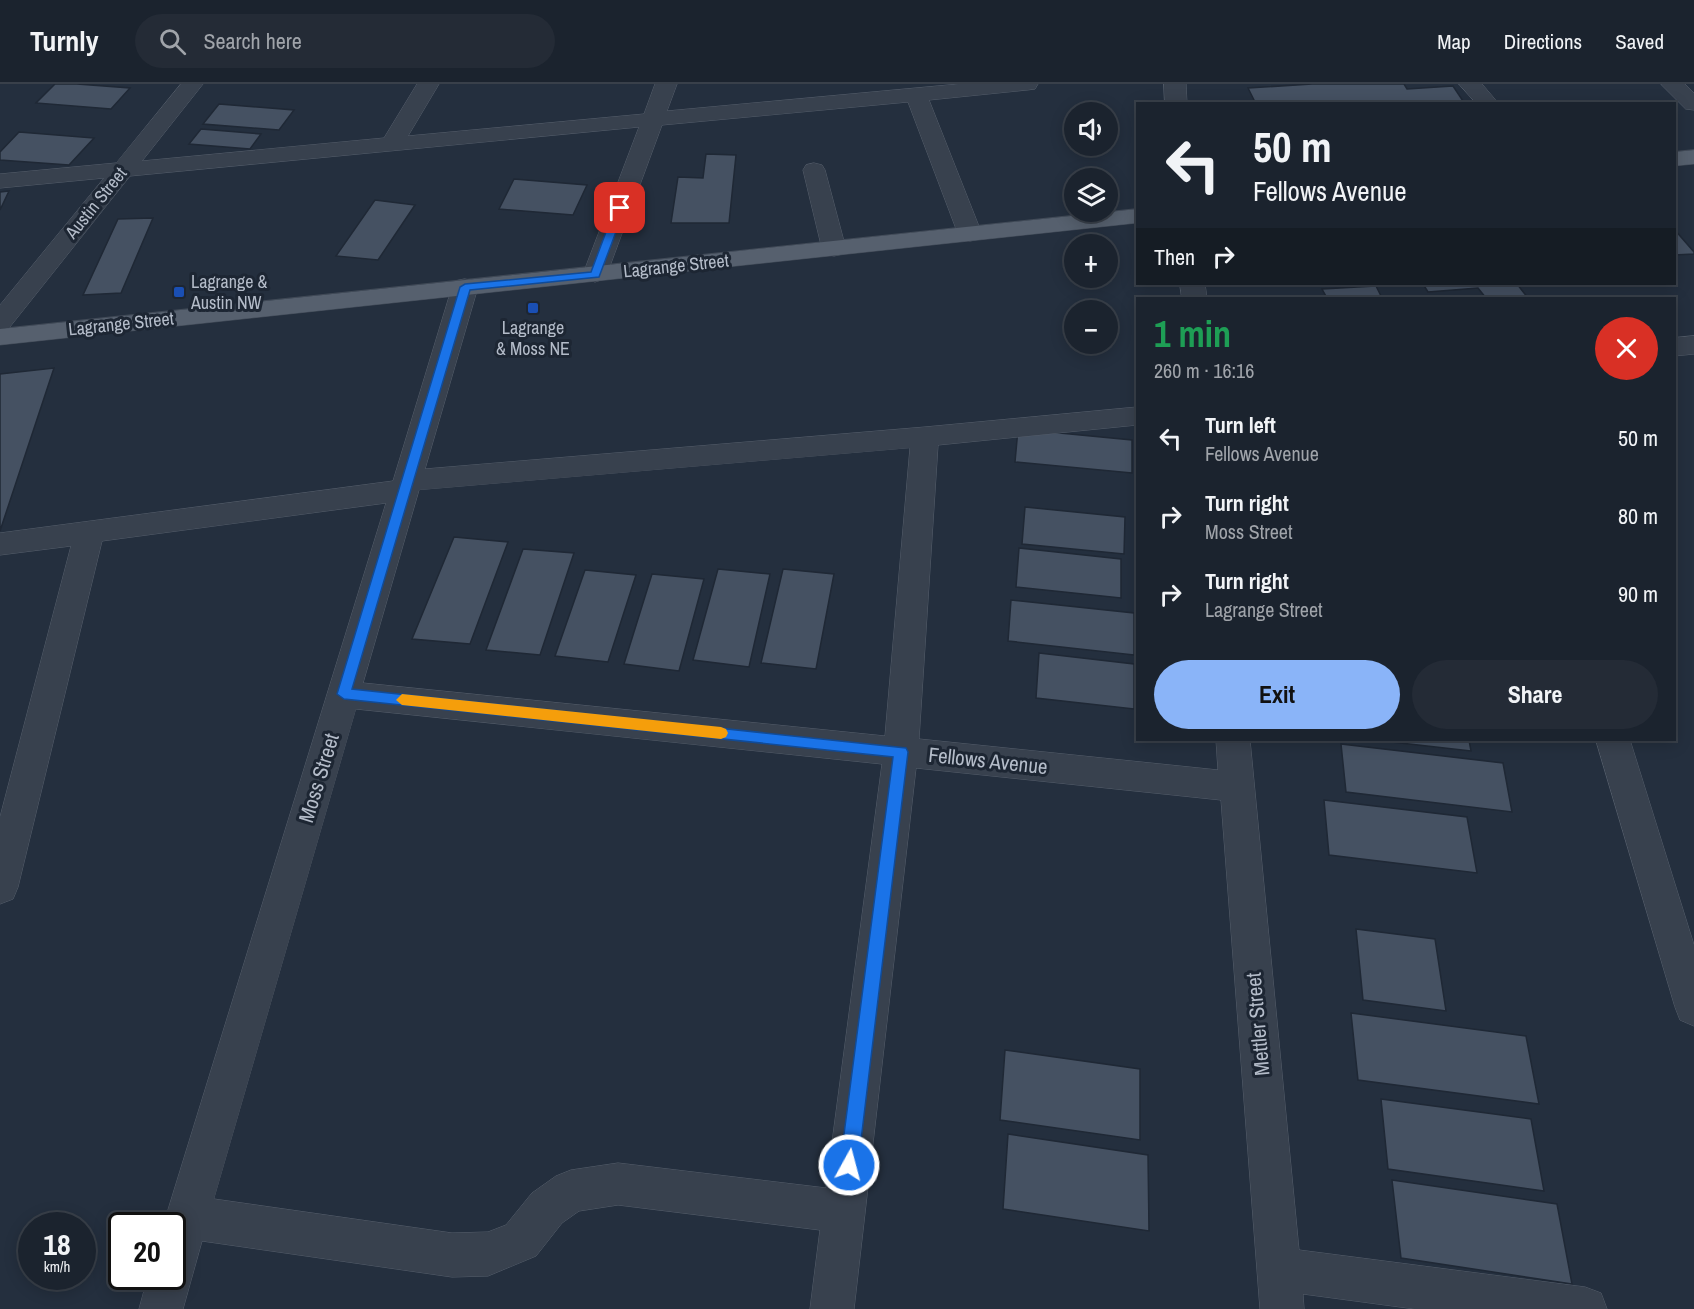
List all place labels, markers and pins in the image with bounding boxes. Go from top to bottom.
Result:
pin [594,182,645,233]
place label: Lagrange & Austin NW [190,269,267,315]
marker: Lagrange & Austin NW [172,285,186,299]
marker: Lagrange & Moss NE [526,301,540,315]
place label: Lagrange & Moss NE [496,315,570,361]

